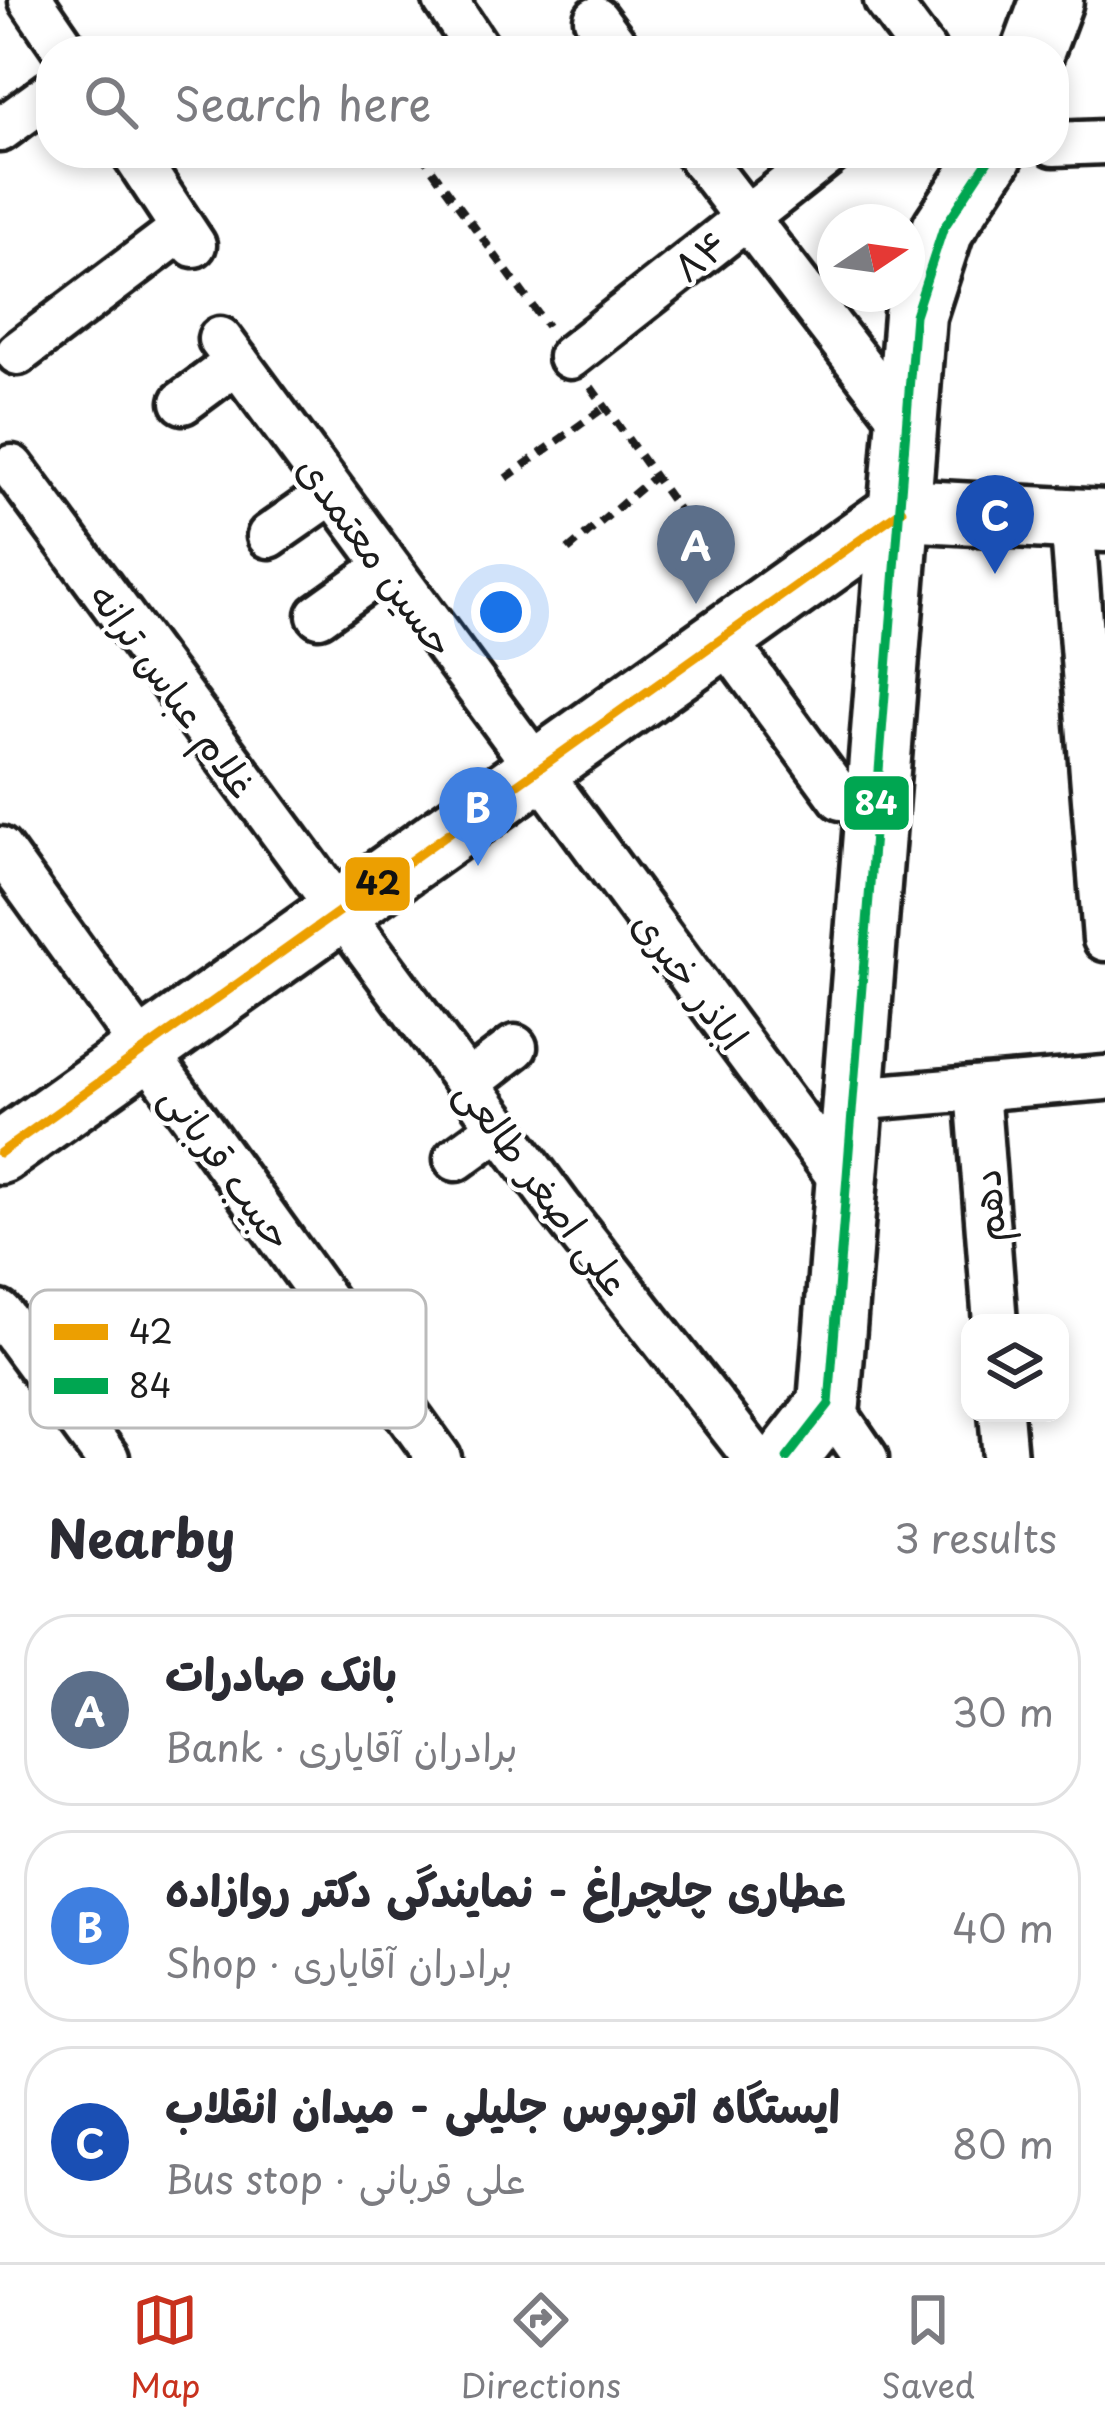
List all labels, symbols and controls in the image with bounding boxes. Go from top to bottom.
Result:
search box [36,36,1069,168]
text: Search here [174,68,431,136]
icon: search [78,69,144,135]
north arrow [817,204,925,312]
street label: ۸۴ [658,213,740,295]
street label: حسین معتمدی [284,441,472,669]
pin: C [956,475,1034,574]
pin: A [657,505,735,604]
street label: غلام عباس ترانه [74,569,274,811]
your location [471,582,531,642]
pin: B [439,767,517,866]
line badge: 84 [842,774,911,832]
text: 84 [854,776,898,826]
line badge: 42 [343,855,412,913]
text: 42 [356,856,400,906]
street label: اباذر خیری [620,896,764,1062]
street label: علی اصغر طالعی [443,1065,647,1307]
street label: حبیب قربانی [148,1070,310,1262]
street label: دهم [954,1167,1021,1245]
legend [30,1290,426,1428]
text: 42 [129,1305,173,1355]
map controls [961,1314,1069,1422]
button: layers [961,1314,1069,1422]
text: 84 [129,1359,171,1409]
text: Nearby [48,1498,235,1575]
text: 3 results [894,1507,1057,1566]
text: بانک صادرات [165,1638,397,1706]
text: A [75,1681,105,1740]
text: 30 m [951,1681,1054,1740]
text: Bank · برادران آقایاری [165,1716,518,1775]
text: عطاری چلچراغ - نمایندگی دکتر روازاده [165,1854,846,1922]
text: B [77,1897,103,1956]
text: 40 m [952,1897,1054,1956]
text: Shop · برادران آقایاری [165,1932,512,1991]
text: ایستگاه اتوبوس جلیلی - میدان انقلاب [165,2070,840,2138]
text: C [75,2113,105,2172]
text: 80 m [952,2113,1054,2172]
text: Bus stop · علی قربانی [165,2148,526,2207]
tab: Map [130,2287,201,2409]
tab: Directions [461,2287,621,2409]
tab: Saved [881,2287,975,2409]

